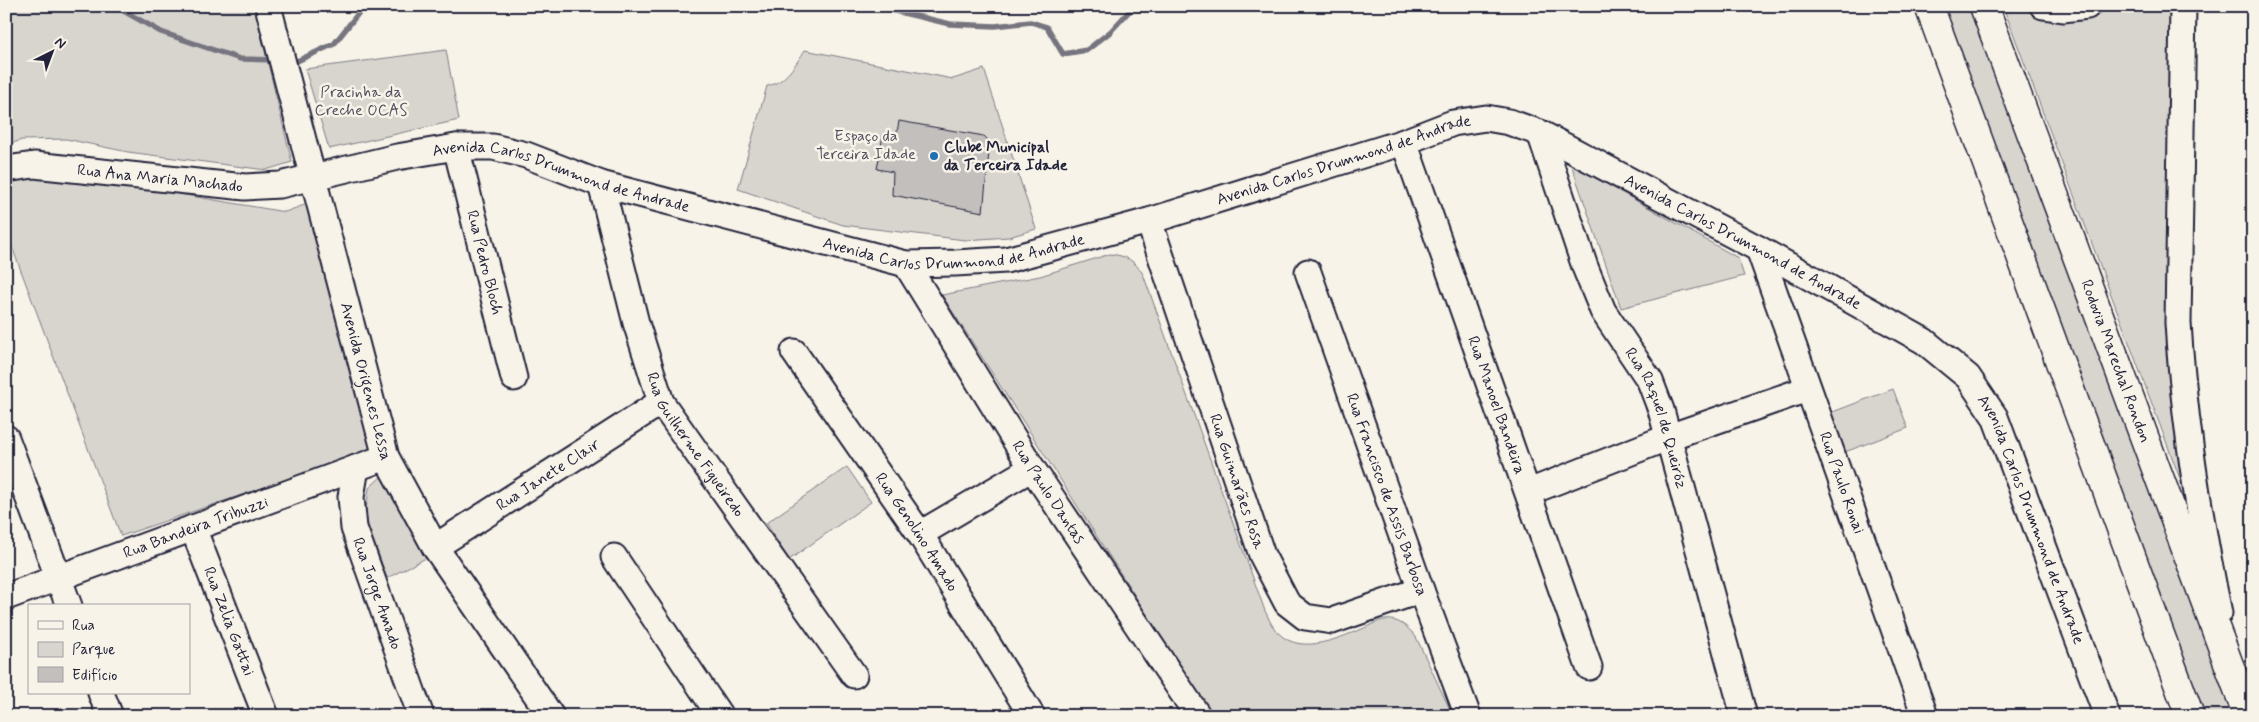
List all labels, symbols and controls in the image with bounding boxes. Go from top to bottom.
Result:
north arrow [28,28,78,78]
text: N [51,33,70,53]
park label: Pracinha da Creche OCAS [314,82,408,121]
street label: Avenida Carlos Drummond de Andrade [1214,110,1473,210]
park label: Espaço da Terceira Idade [816,126,916,165]
street label: Avenida Carlos Drummond de Andrade [431,136,692,217]
place label: Clube Municipal da Terceira Idade [944,137,1068,176]
marker: Clube Municipal da Terceira Idade [928,150,940,162]
street label: Rua Ana Maria Machado [76,159,244,197]
street label: Avenida Carlos Drummond de Andrade [1621,169,1865,315]
street label: Rua Pedro Bloch [462,208,508,317]
street label: Avenida Carlos Drummond de Andrade [821,229,1087,275]
street label: Rodovia Marechal Rondon [2076,277,2156,446]
street label: Avenida Origenes Lessa [335,300,397,463]
street label: Rua Manoel Bandeira [1463,333,1531,477]
street label: Rua Raquel de Queiróz [1620,343,1692,491]
street label: Rua Guilherme Figueiredo [642,369,749,521]
street label: Rua Francisco de Assis Barbosa [1341,390,1433,599]
street label: Avenida Carlos Drummond de Andrade [1972,390,2090,647]
street label: Rua Guimarães Rosa [1204,411,1270,552]
street label: Rua Paulo Ronai [1814,429,1870,537]
street label: Rua Janete Clair [492,433,604,516]
street label: Rua Paulo Dantas [1007,437,1090,548]
street label: Rua Genolino Amado [870,468,963,596]
street label: Rua Bandeira Tribuzzi [120,491,271,563]
street label: Rua Jorge Amado [348,535,407,652]
street label: Rua Zelia Gattai [199,564,260,679]
legend [28,604,190,694]
text: Rua [72,616,95,636]
text: Parque [72,640,115,660]
text: Edifício [72,666,117,686]

